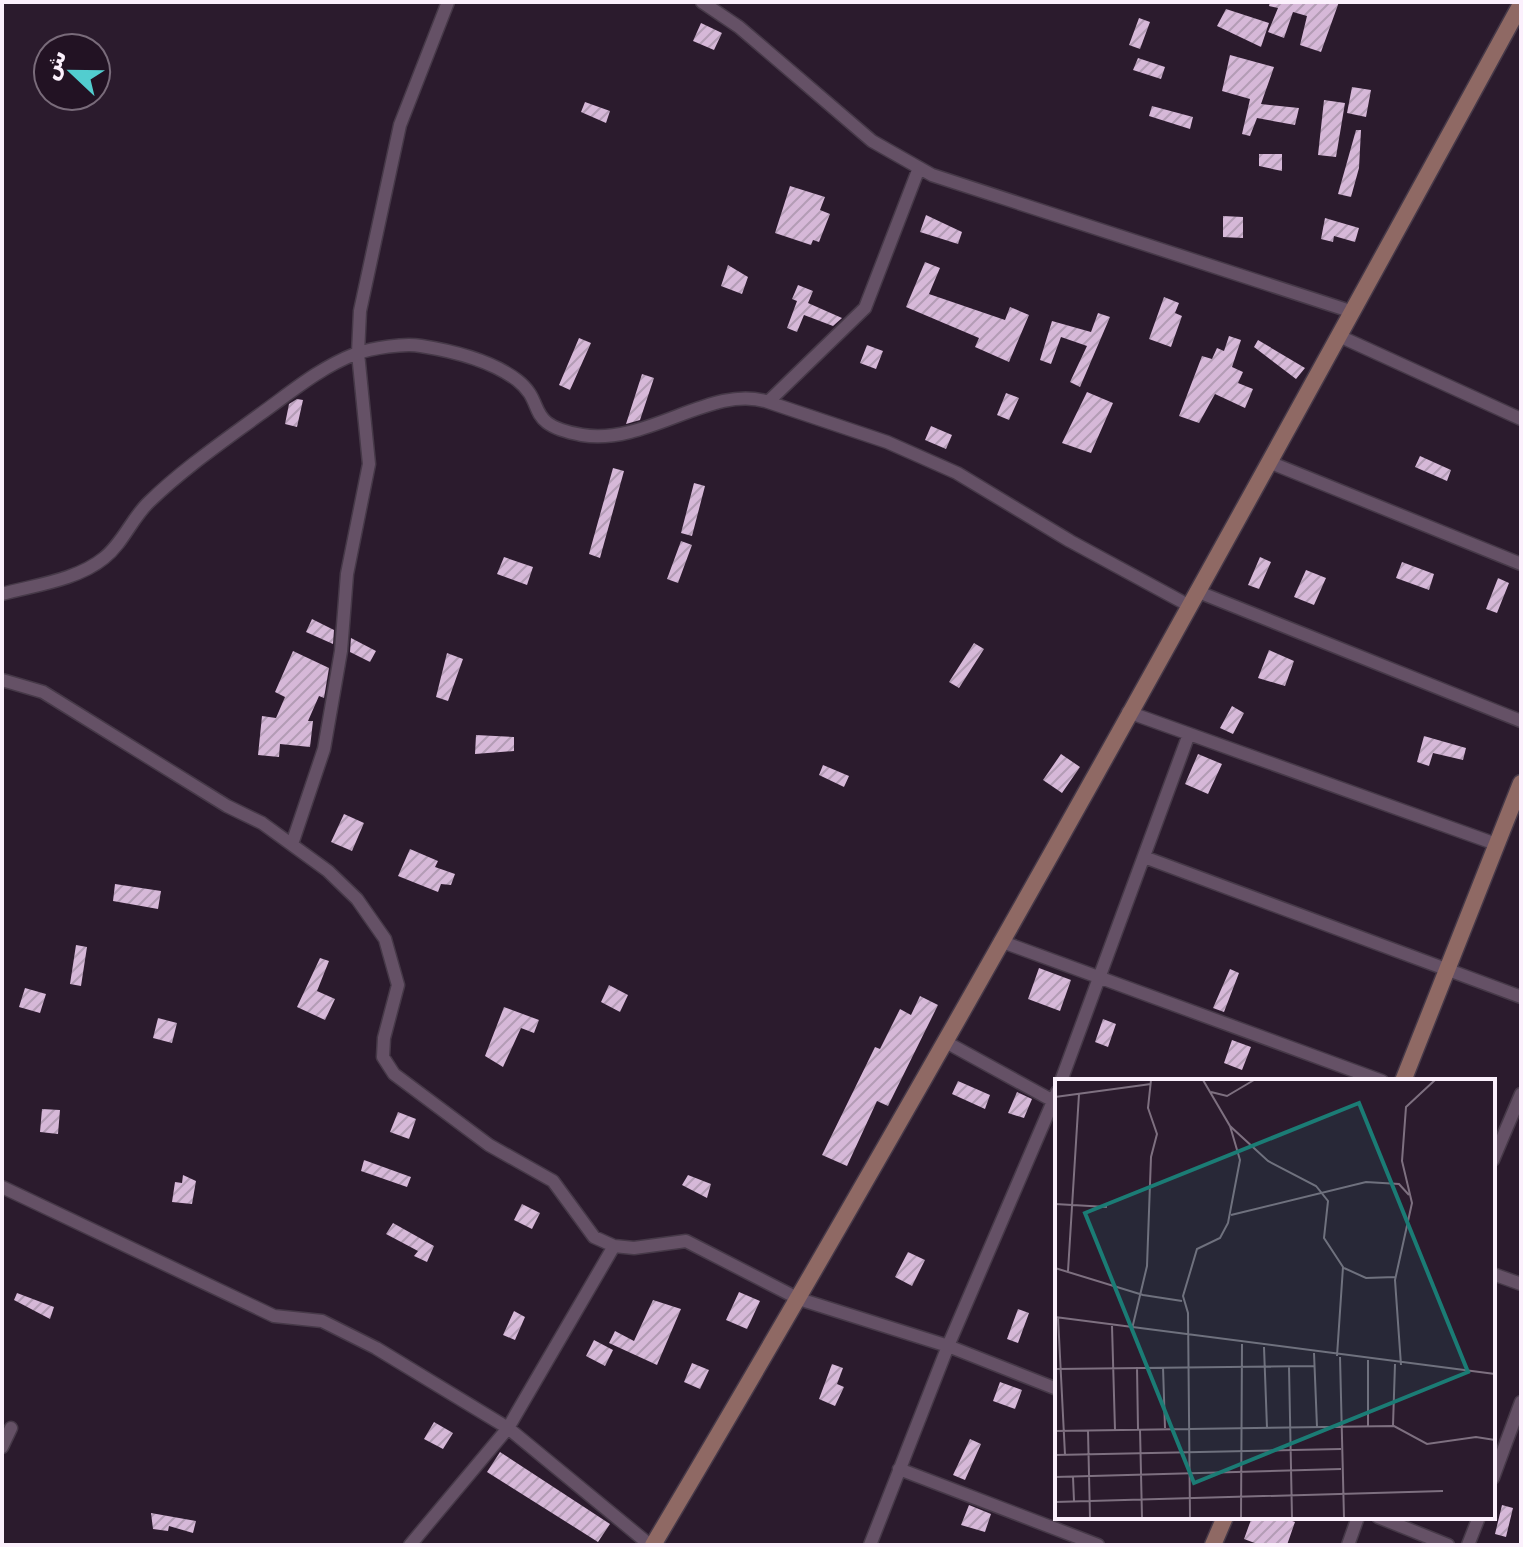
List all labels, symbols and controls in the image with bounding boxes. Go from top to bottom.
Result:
north arrow [32,32,112,112]
text: ش [37,46,71,83]
inset map [1055,1079,1495,1519]

